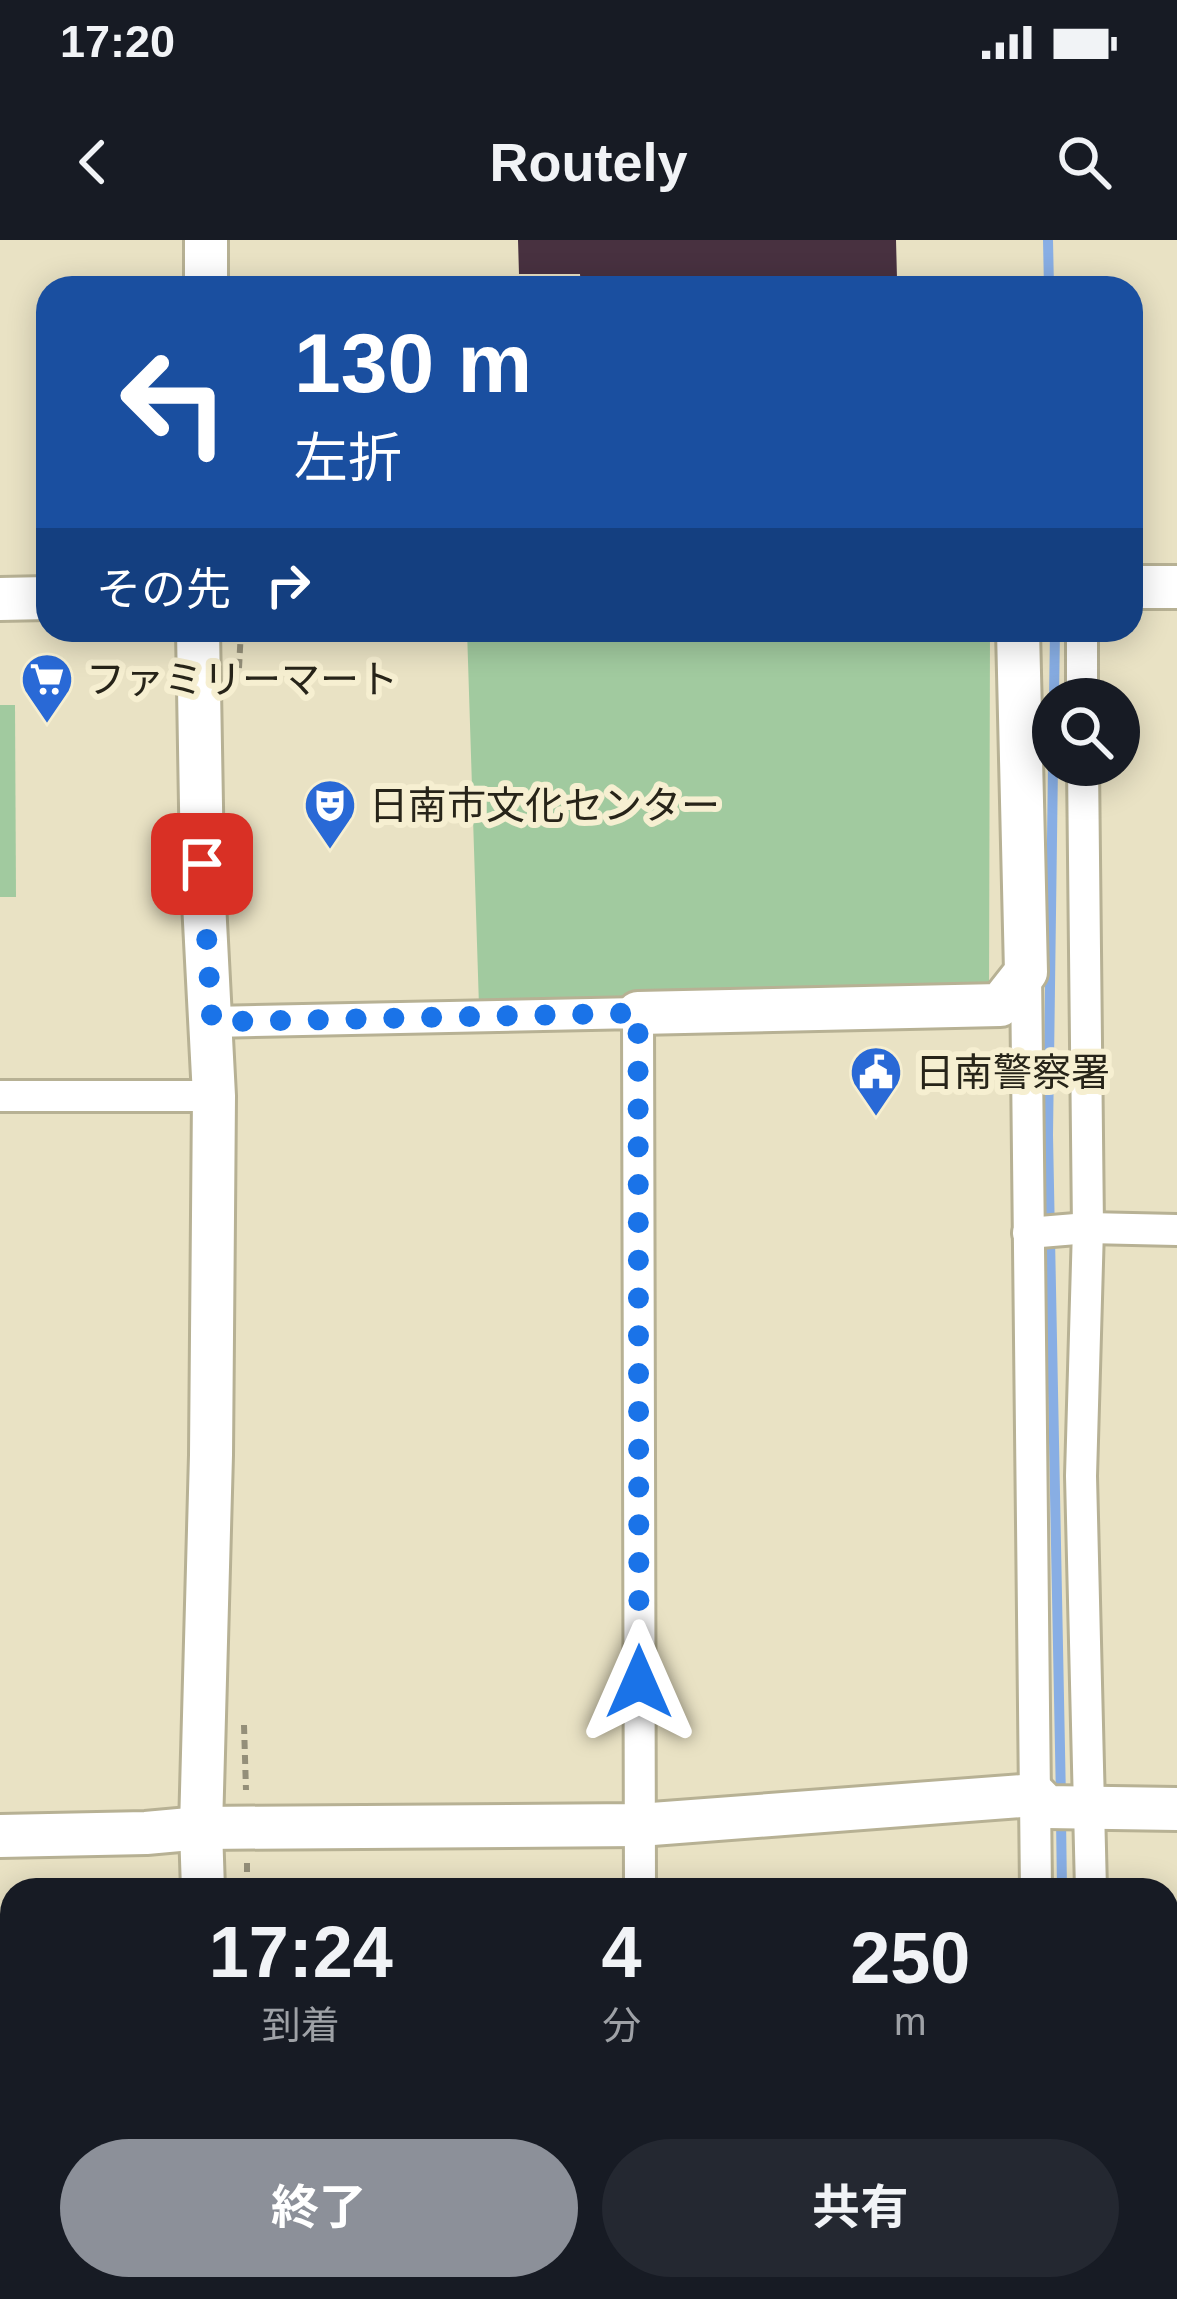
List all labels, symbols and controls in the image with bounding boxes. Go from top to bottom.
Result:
text: 17:20 [60,16,175,67]
icon: back [60,129,126,195]
icon: search [1051,129,1117,195]
text: Routely [489,132,688,192]
text: 130 m [294,316,532,410]
icon: left [96,324,252,480]
text: 左折 [294,428,402,488]
icon: right [255,552,321,618]
text: その先 [96,564,231,615]
supermarket icon: ファミリーマート [19,651,75,725]
place label: ファミリーマート [86,658,398,701]
map controls [1032,678,1140,786]
button: search [1032,678,1140,786]
theatre icon: 日南市文化センター [302,777,358,851]
place label: 日南市文化センター [369,784,720,827]
pin [151,813,253,915]
icon: arrive [169,831,235,897]
public building icon: 日南警察署 [848,1044,904,1118]
place label: 日南警察署 [915,1051,1110,1094]
position arrow [576,1619,702,1745]
text: 17:24 [209,1912,393,1992]
text: 4 [601,1912,642,1992]
text: 250 [850,1918,970,1998]
text: m [894,2000,926,2043]
text: 到着 [262,2004,340,2047]
text: 分 [602,2004,641,2047]
button: 終了 [60,2139,578,2277]
button: 共有 [602,2139,1119,2277]

